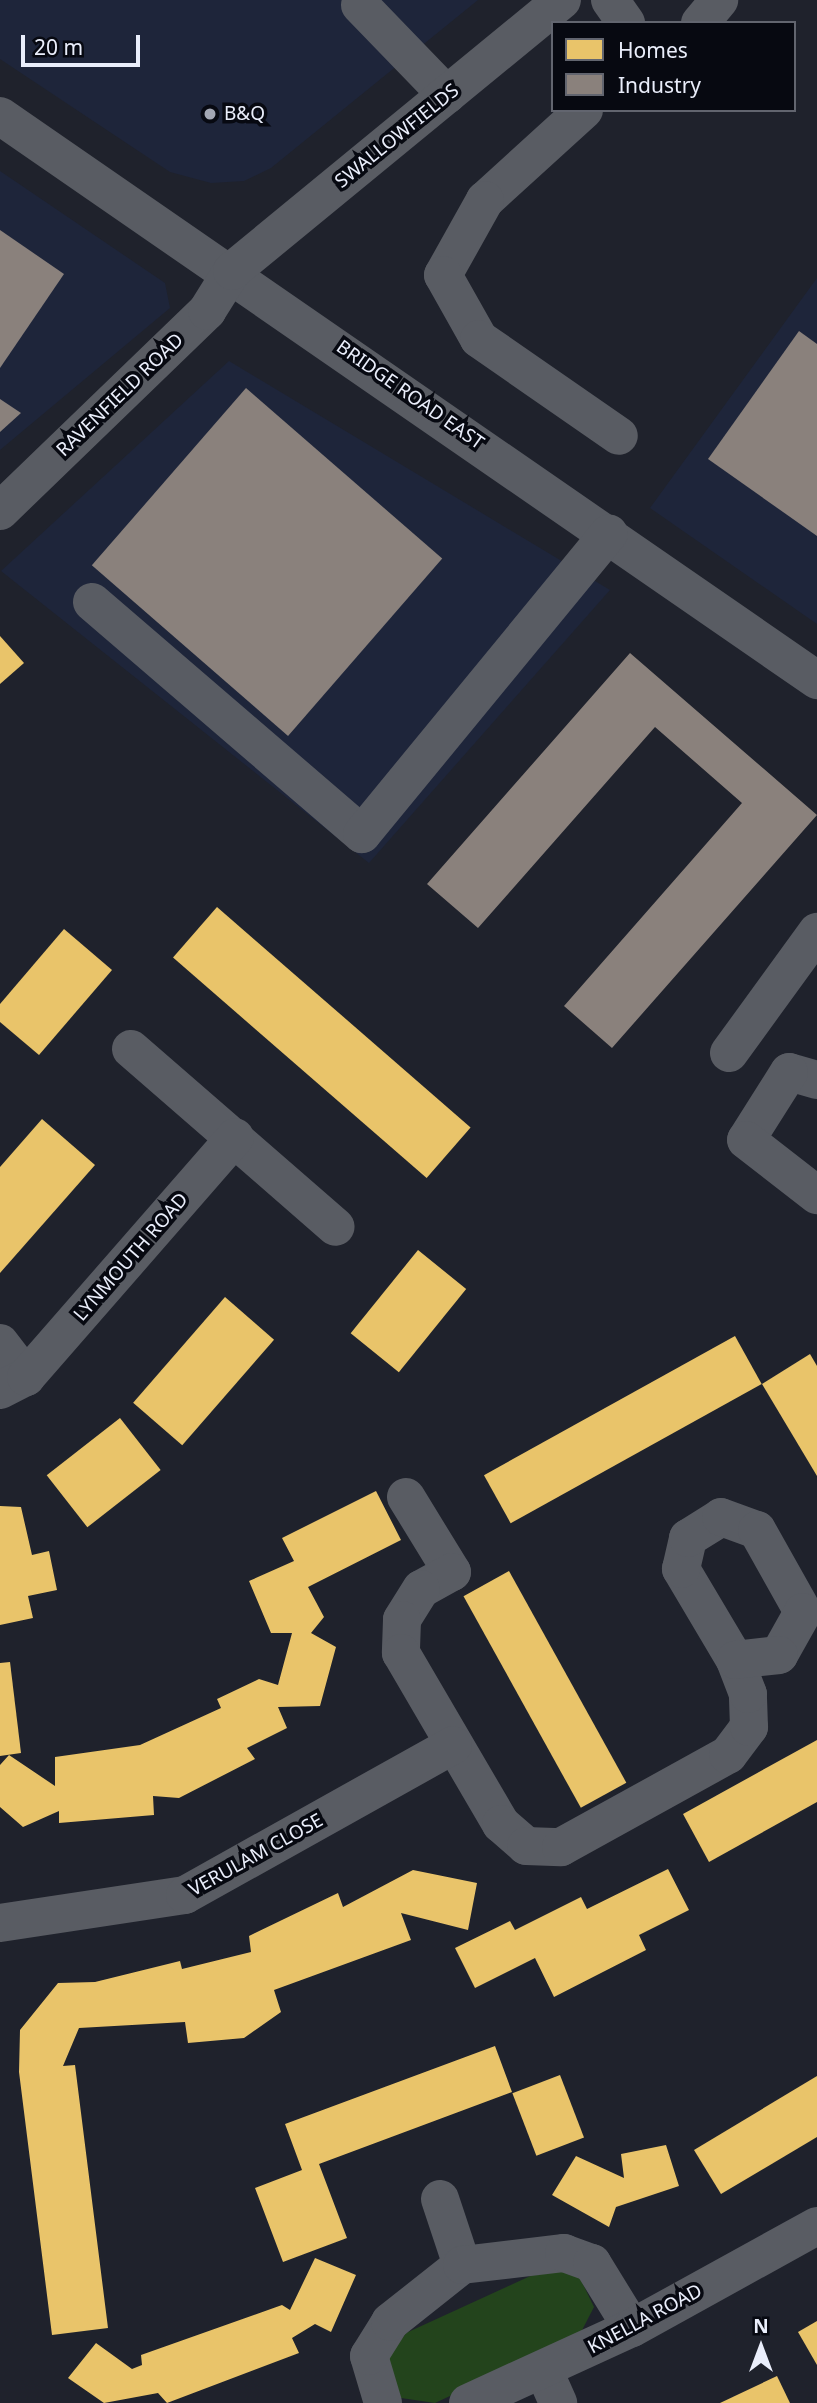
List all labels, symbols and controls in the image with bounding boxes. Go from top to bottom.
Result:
scale bar [24,21,144,65]
legend [551,21,796,112]
text: 20 m [34,33,83,61]
text: Homes [618,36,688,64]
text: Industry [618,71,701,99]
street label: SWALLOWFIELDS [331,79,463,193]
place label: B&Q [224,103,265,125]
marker: B&Q [202,106,218,122]
street label: RAVENFIELD ROAD [52,329,188,461]
street label: BRIDGE ROAD EAST [332,336,488,454]
street label: LYNMOUTH ROAD [69,1188,193,1326]
street label: VERULAM CLOSE [185,1809,327,1901]
street label: KNELLA ROAD [584,2279,706,2359]
north arrow [726,2312,796,2382]
text: N [753,2313,769,2339]

